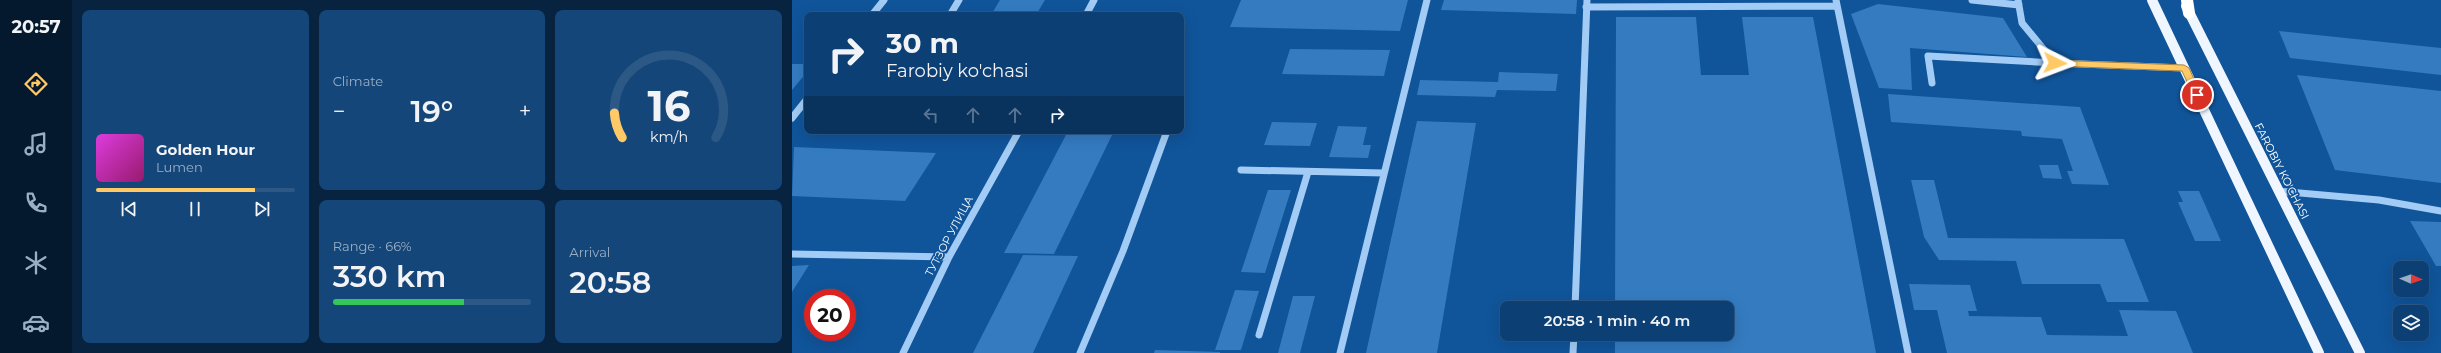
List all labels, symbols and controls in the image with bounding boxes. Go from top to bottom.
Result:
text: 20:57 [11,16,61,38]
text: 30 m [886,26,959,60]
icon: right [820,28,872,80]
position arrow [2034,42,2076,84]
text: Farobiy ko'chasi [886,60,1029,82]
icon: directions [22,70,50,98]
text: Climate [333,73,383,89]
pin [2180,78,2214,112]
text: 16 [647,81,690,131]
icon: arrive [2186,84,2208,106]
text: 19° [411,93,453,130]
text: − [333,98,345,125]
text: + [519,98,531,125]
icon: left [920,104,942,126]
icon: ahead [962,104,984,126]
icon: ahead [1004,104,1026,126]
icon: right [1046,104,1068,126]
street label: FAROBIY KO'CHASI [2252,121,2312,221]
text: km/h [650,128,688,146]
icon: music [22,130,50,158]
text: Golden Hour [156,140,255,159]
text: Lumen [156,159,203,175]
icon: phone [22,189,50,217]
street label: ТУТЗОР УЛИЦА [922,193,976,279]
icon: previous [118,198,140,220]
icon: pause [184,198,206,220]
icon: next [251,198,273,220]
text: Range · 66% [333,238,412,254]
text: Arrival [569,244,610,260]
icon: climate [22,249,50,277]
text: 330 km [333,258,446,295]
north arrow [2393,261,2429,297]
map controls [2393,261,2429,341]
text: 20:58 [569,264,651,301]
speed limit sign: 20 [804,289,856,341]
button: layers [2393,305,2429,341]
icon: car [22,309,50,337]
text: 20:58 · 1 min · 40 m [1544,311,1690,330]

